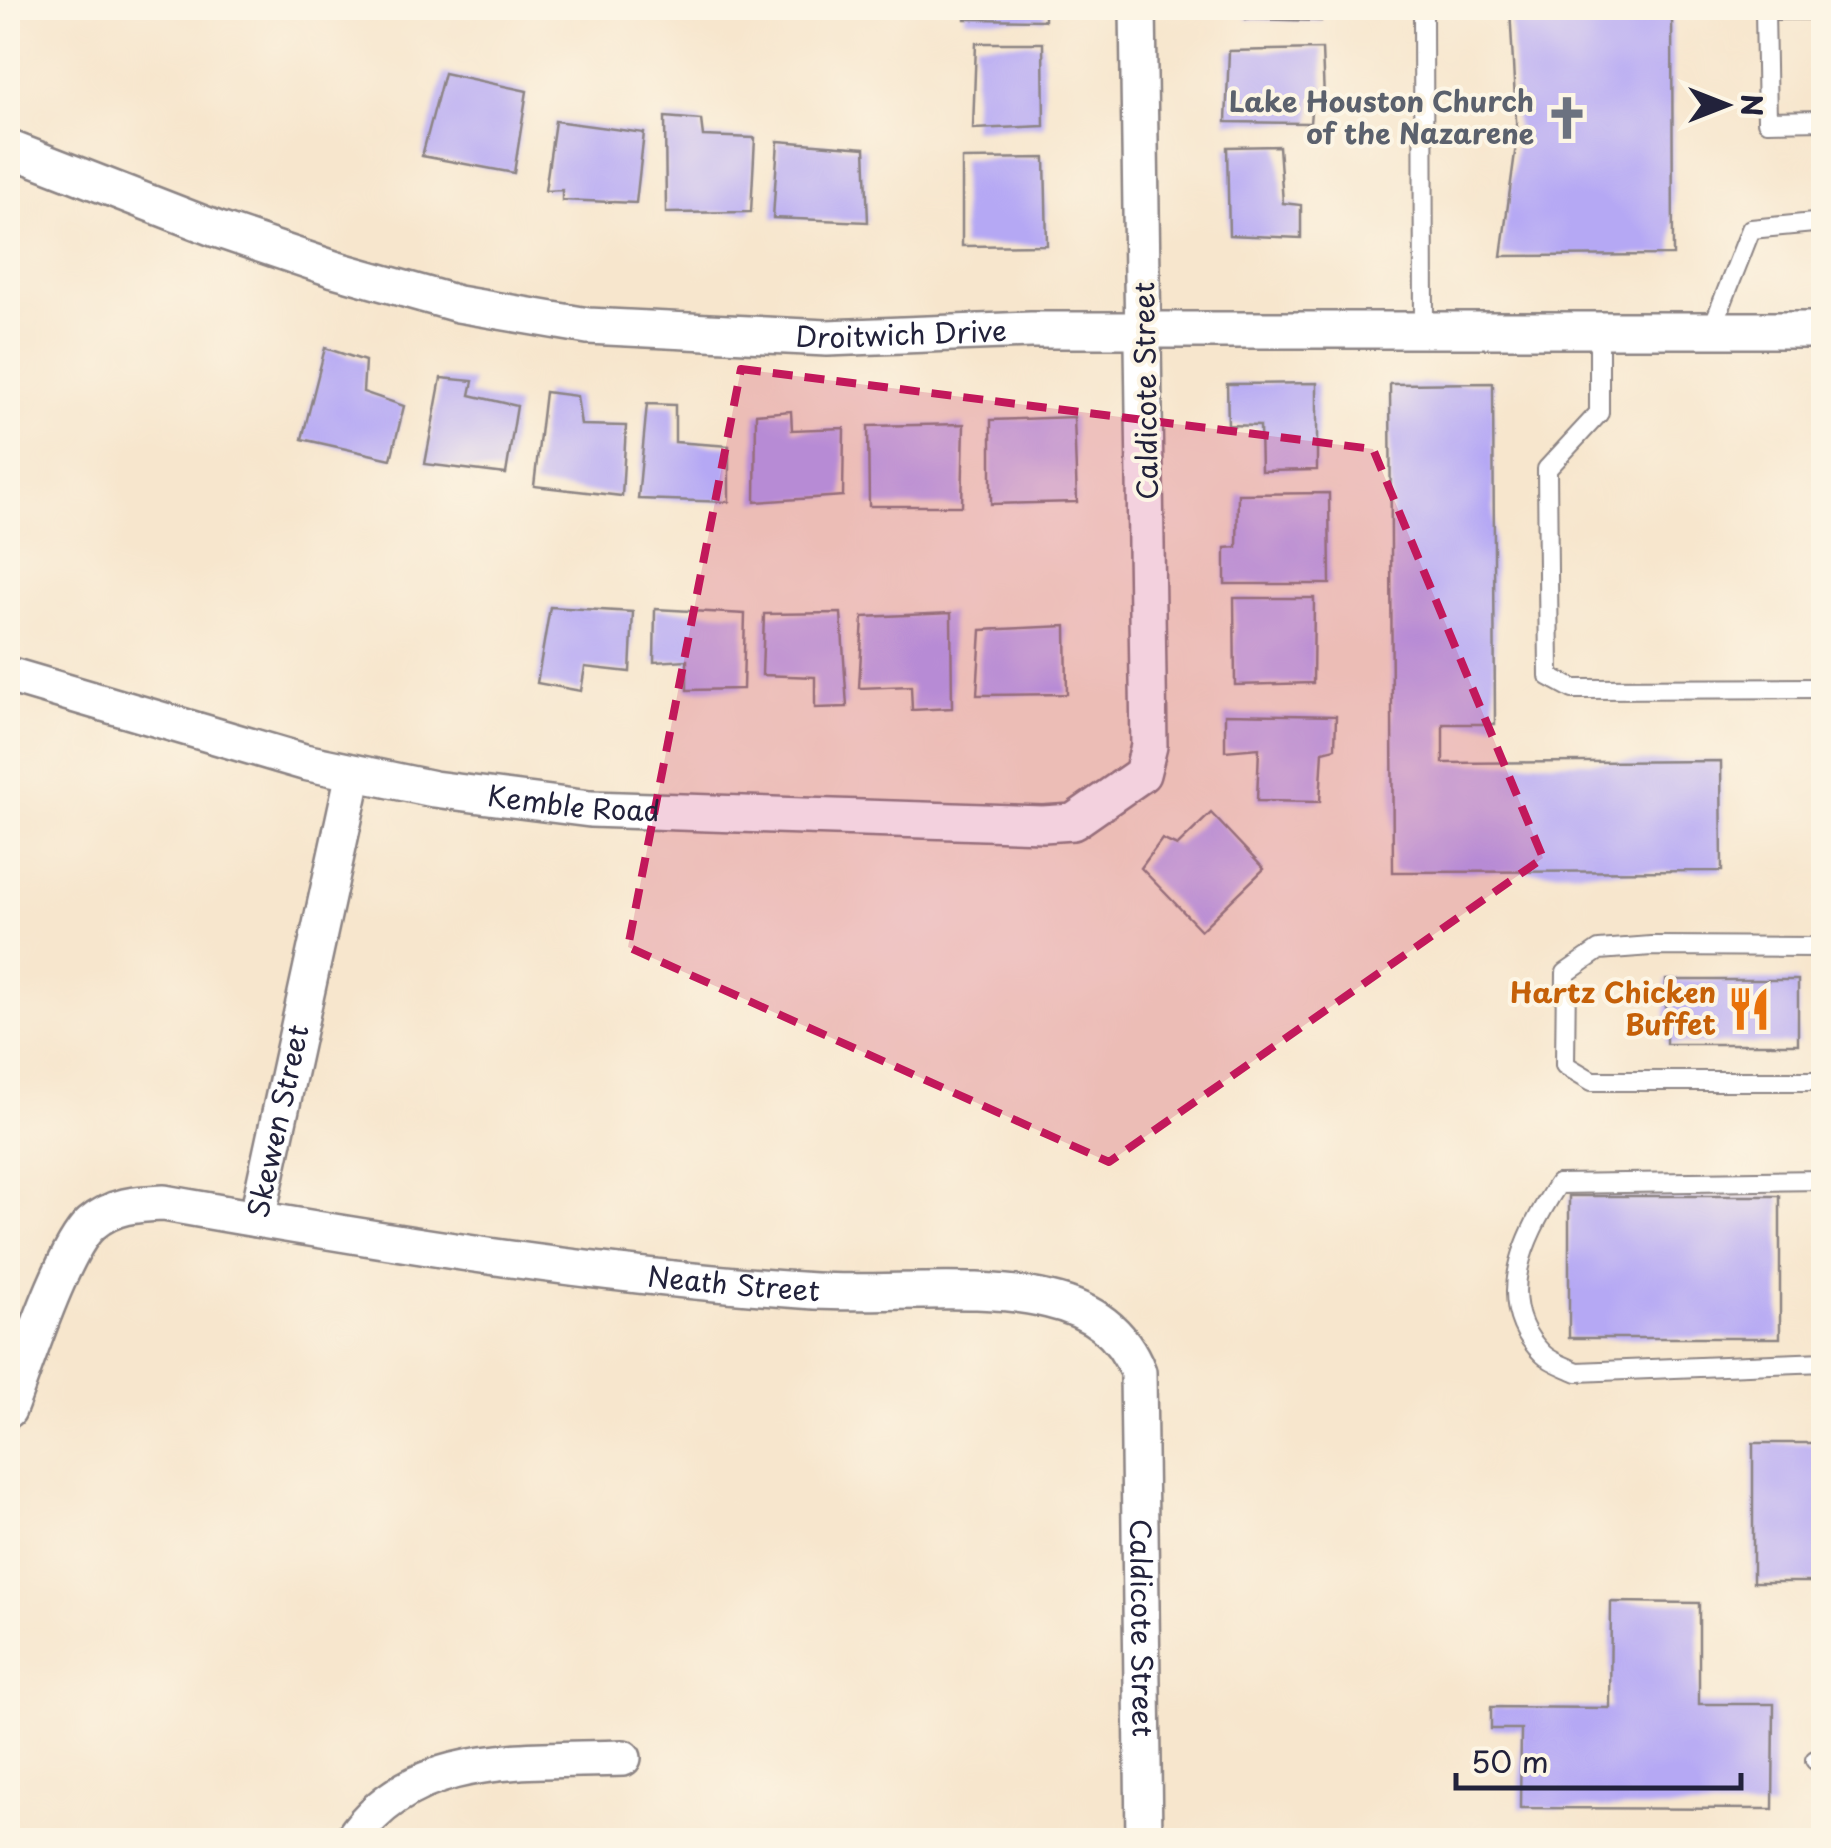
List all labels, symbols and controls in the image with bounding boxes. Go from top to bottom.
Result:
north arrow [1676,55,1776,155]
place label: Lake Houston Church of the Nazarene [1229,79,1534,154]
church icon: Lake Houston Church of the Nazarene [1543,94,1591,142]
text: N [1731,94,1774,116]
street label: Caldicote Street [1121,282,1168,500]
street label: Droitwich Drive [795,308,1008,358]
street label: Kemble Road [485,773,661,831]
place label: Hartz Chicken Buffet [1510,970,1716,1045]
restaurant icon: Hartz Chicken Buffet [1725,985,1773,1033]
street label: Skewen Street [235,1020,319,1222]
street label: Neath Street [645,1253,821,1311]
street label: Caldicote Street [1120,1519,1166,1737]
scale bar [1456,1728,1741,1790]
text: 50 m [1471,1738,1549,1783]

